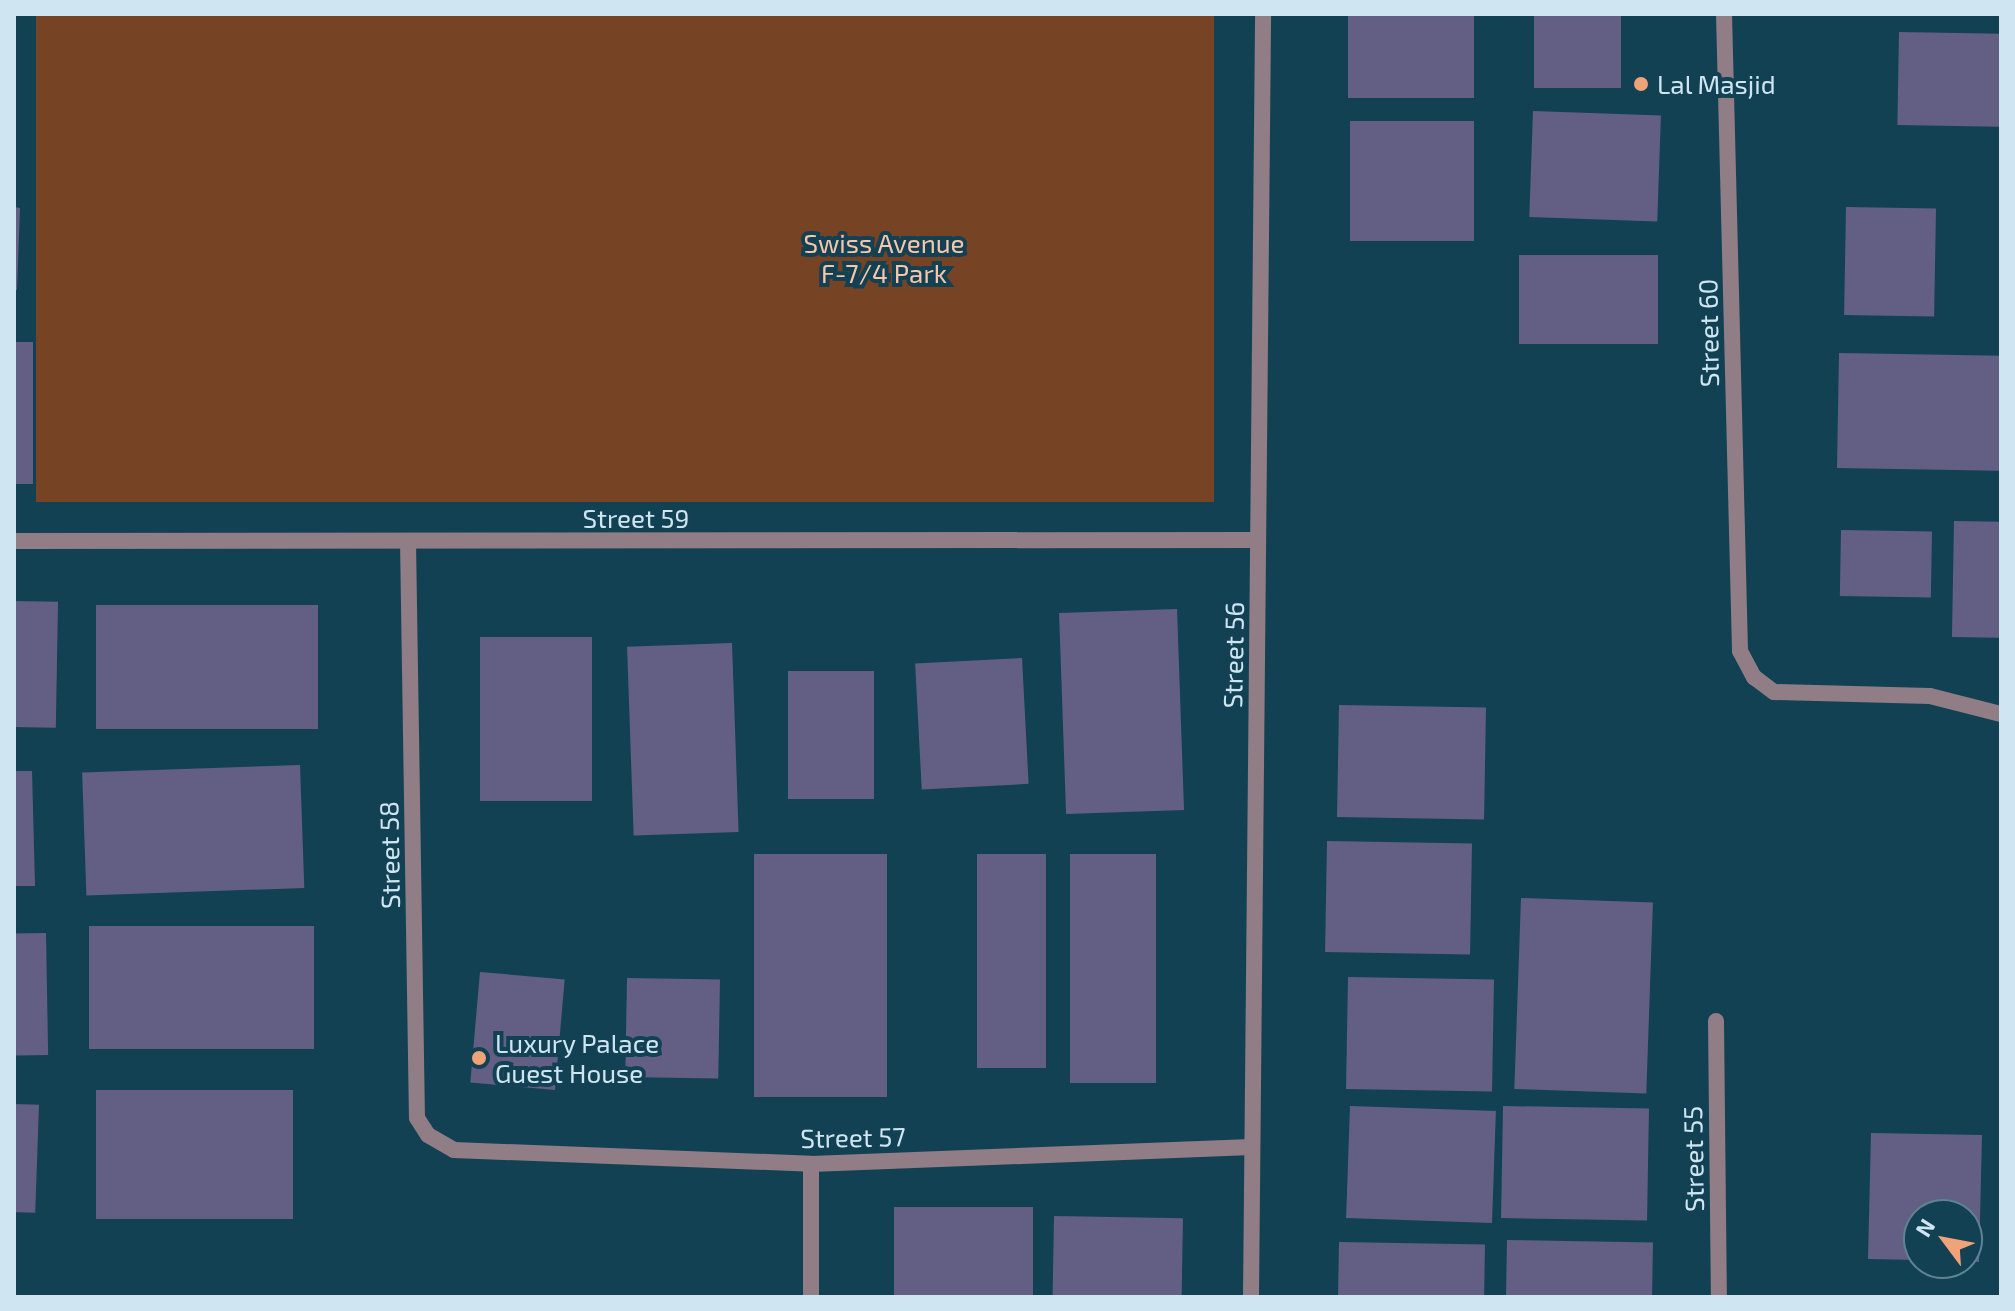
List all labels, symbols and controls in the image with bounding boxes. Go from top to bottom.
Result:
place label: Lal Masjid [1657,68,1776,100]
marker: Lal Masjid [1632,75,1650,93]
park label: Swiss Avenue F-7/4 Park [803,227,965,288]
street label: Street 60 [1691,278,1725,388]
street label: Street 59 [583,502,689,534]
street label: Street 56 [1216,601,1250,709]
street label: Street 58 [372,801,406,909]
place label: Luxury Palace Guest House [495,1027,660,1088]
marker: Luxury Palace Guest House [470,1049,488,1067]
street label: Street 55 [1676,1106,1710,1212]
street label: Street 57 [800,1120,906,1154]
north arrow [1903,1199,1983,1279]
text: N [1909,1214,1940,1241]

